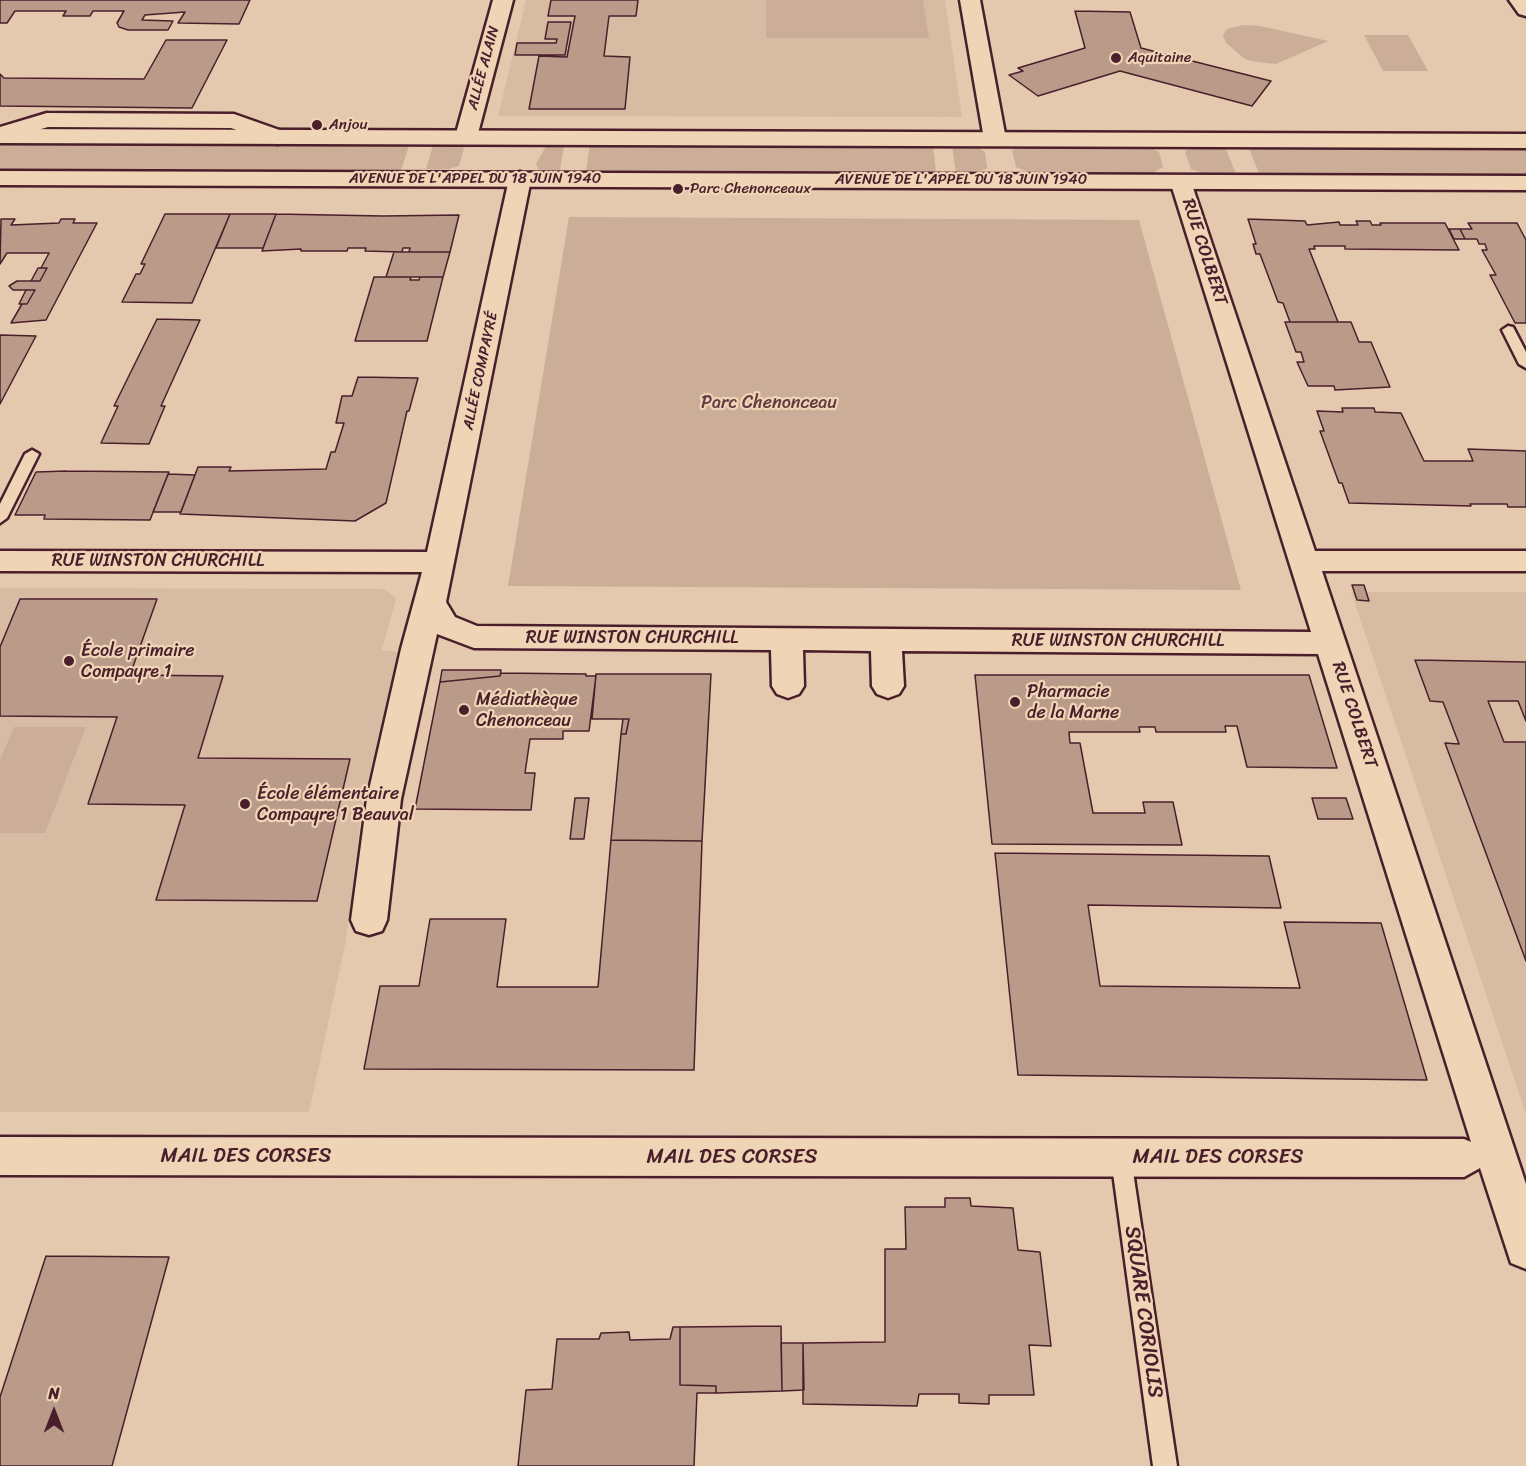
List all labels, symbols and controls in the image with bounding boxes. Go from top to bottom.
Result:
street label: ALLÉE ALAIN [464,24,504,112]
place label: Aquitaine [1128,49,1191,67]
marker: Aquitaine [1109,51,1123,65]
place label: Anjou [329,116,367,134]
marker: Anjou [310,118,324,132]
street label: AVENUE DE L'APPEL DU 18 JUIN 1940 [349,170,601,188]
street label: AVENUE DE L'APPEL DU 18 JUIN 1940 [835,171,1087,189]
place label: Parc Chenonceaux [690,180,811,198]
marker: Parc Chenonceaux [671,182,685,196]
street label: RUE COLBERT [1177,196,1231,308]
street label: ALLÉE COMPAYRÉ [460,310,502,432]
park label: Parc Chenonceau [701,392,837,414]
street label: RUE WINSTON CHURCHILL [52,550,264,572]
street label: RUE WINSTON CHURCHILL [526,627,738,649]
street label: RUE WINSTON CHURCHILL [1012,630,1224,652]
place label: École primaire Compayre 1 [81,640,194,682]
marker: École primaire Compayre 1 [62,654,76,668]
street label: RUE COLBERT [1327,659,1381,771]
place label: Pharmacie de la Marne [1027,681,1119,724]
place label: Médiathèque Chenonceau [476,689,578,732]
marker: Pharmacie de la Marne [1008,695,1022,709]
marker: Médiathèque Chenonceau [457,703,471,717]
place label: École élémentaire Compayre 1 Beauval [257,783,414,826]
marker: École élémentaire Compayre 1 Beauval [238,797,252,811]
street label: MAIL DES CORSES [161,1144,331,1170]
street label: MAIL DES CORSES [647,1145,817,1171]
street label: MAIL DES CORSES [1133,1145,1303,1171]
street label: SQUARE CORIOLIS [1118,1224,1168,1400]
text: N [48,1379,60,1408]
north arrow [24,1382,84,1442]

